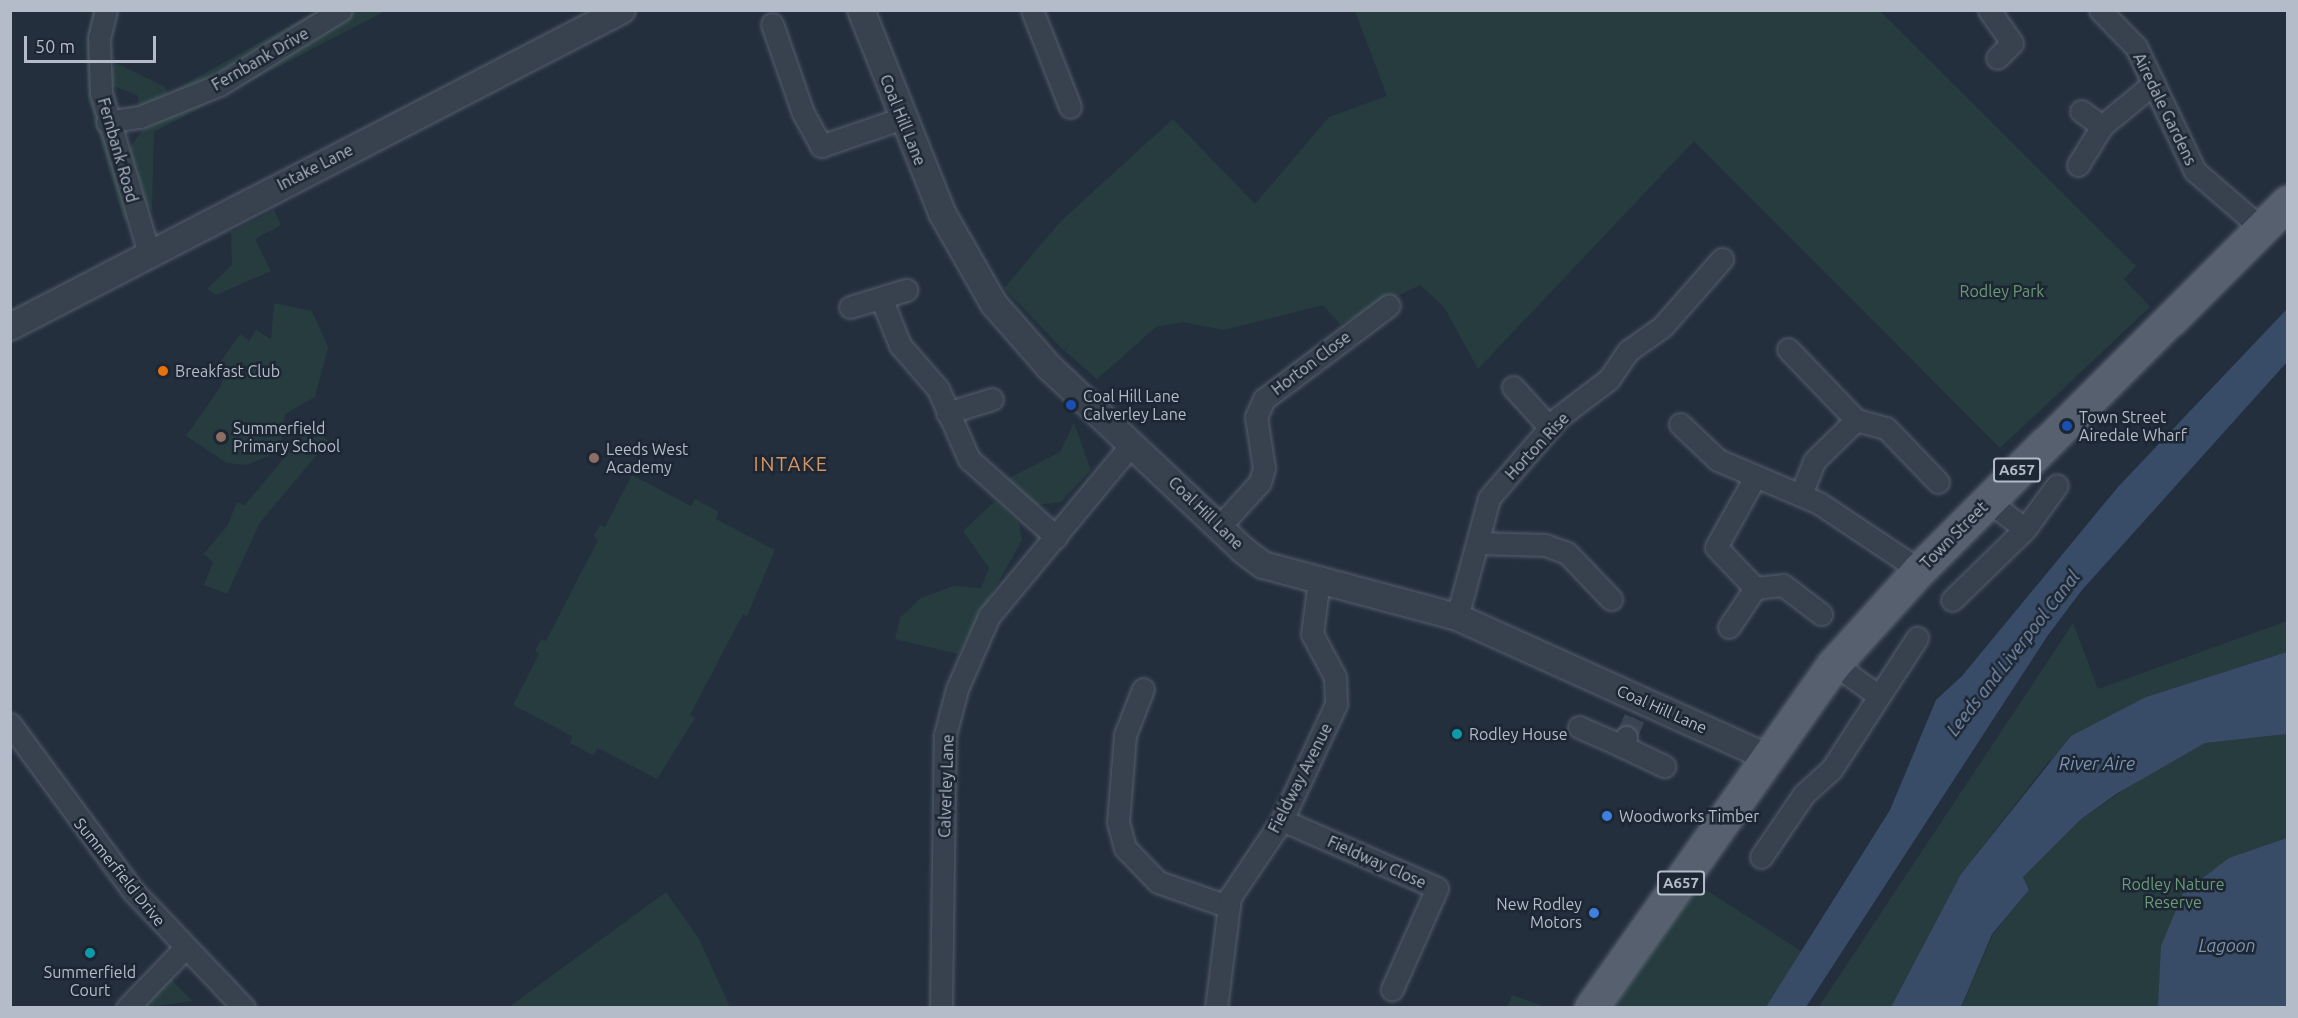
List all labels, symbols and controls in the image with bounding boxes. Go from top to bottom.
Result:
scale bar [27,24,159,62]
street label: Fernbank Drive [208,24,312,94]
text: 50 m [35,36,75,56]
street label: Airedale Gardens [2130,50,2200,168]
street label: Coal Hill Lane [876,72,930,168]
street label: Fernbank Road [94,96,142,204]
street label: Intake Lane [274,140,356,194]
park label: Rodley Park [1960,281,2044,301]
street label: Horton Close [1268,327,1354,399]
place label: Breakfast Club [175,361,280,381]
marker: Breakfast Club [156,364,170,378]
place label: Coal Hill Lane Calverley Lane [1083,386,1187,424]
marker: Coal Hill Lane Calverley Lane [1064,398,1078,412]
place label: Town Street Airedale Wharf [2079,407,2187,445]
street label: Horton Rise [1501,409,1573,483]
place label: Summerfield Primary School [233,418,340,456]
marker: Town Street Airedale Wharf [2060,419,2074,433]
marker: Summerfield Primary School [214,430,228,444]
place label: Leeds West Academy [606,439,688,477]
marker: Leeds West Academy [587,451,601,465]
district label: INTAKE [754,451,828,475]
road number: A657 [1993,458,2041,482]
street label: Coal Hill Lane [1165,473,1247,553]
street label: Town Street [1916,497,1992,573]
water label: Leeds and Liverpool Canal [1942,566,2084,740]
street label: Coal Hill Lane [1614,681,1710,737]
street label: Fieldway Avenue [1264,720,1336,836]
place label: Rodley House [1469,724,1567,744]
marker: Rodley House [1450,727,1464,741]
street label: Calverley Lane [935,734,957,838]
water label: River Aire [2059,752,2135,774]
place label: Woodworks Timber [1619,806,1759,826]
marker: Woodworks Timber [1600,809,1614,823]
street label: Summerfield Drive [70,814,170,930]
street label: Fieldway Close [1325,832,1429,892]
road number: A657 [1657,871,1705,895]
park label: Rodley Nature Reserve [2121,874,2225,912]
place label: New Rodley Motors [1496,894,1582,932]
marker: New Rodley Motors [1587,906,1601,920]
water label: Lagoon [2198,934,2256,956]
marker: Summerfield Court [83,946,97,960]
place label: Summerfield Court [44,962,136,1000]

